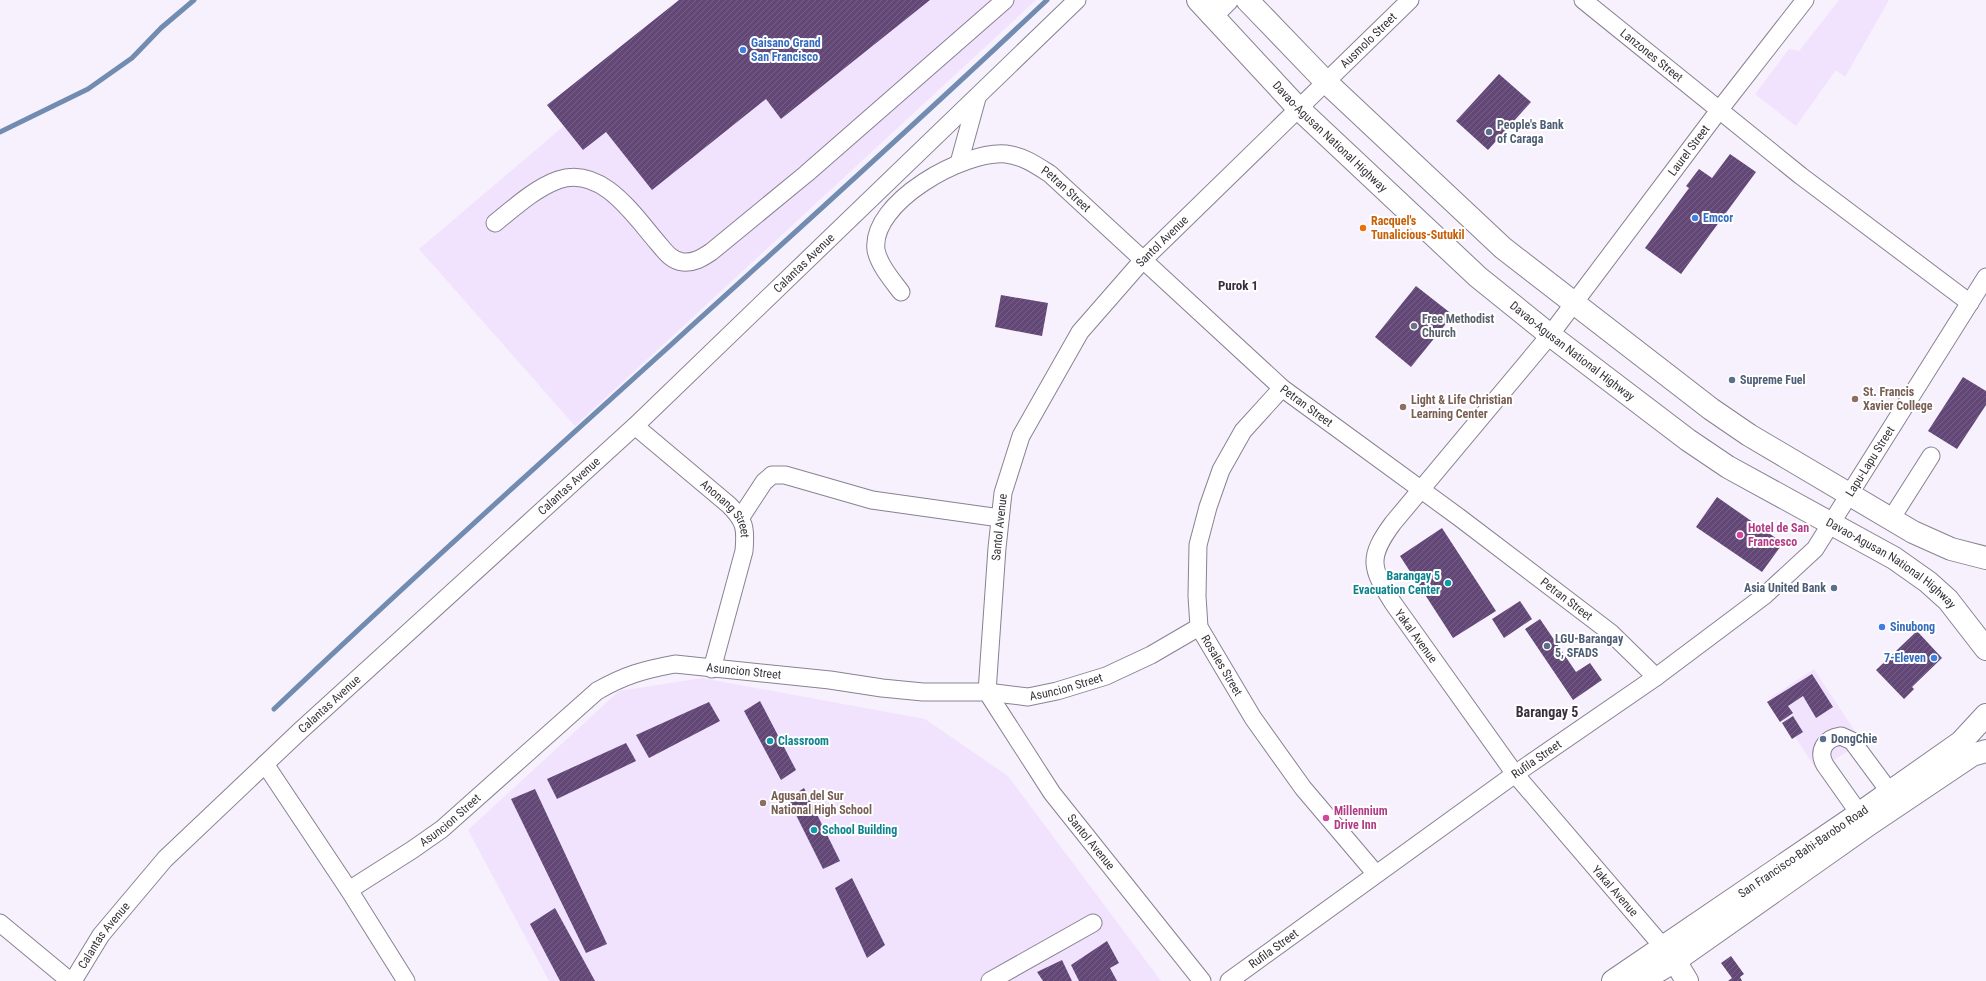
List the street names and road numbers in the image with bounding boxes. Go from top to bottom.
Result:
street label: Ausmolo Street [1337,10,1400,71]
street label: Lanzones Street [1617,26,1686,85]
street label: Davao-Agusan National Highway [1270,78,1390,195]
street label: Laurel Street [1665,122,1713,179]
street label: Petran Street [1039,163,1094,215]
street label: Santol Avenue [1133,213,1191,270]
street label: Calantas Avenue [771,230,838,296]
street label: Davao-Agusan National Highway [1507,299,1637,404]
street label: Petran Street [1277,382,1336,430]
street label: Lapu-Lapu Street [1843,423,1898,499]
street label: Calantas Avenue [535,454,603,518]
street label: Anonang Street [697,477,752,538]
street label: Santol Avenue [989,492,1010,561]
street label: Davao-Agusan National Highway [1824,515,1959,611]
street label: Petran Street [1538,575,1596,624]
street label: Yakal Avenue [1392,606,1440,666]
street label: Rosales Street [1198,632,1245,699]
street label: Asuncion Street [706,660,782,682]
street label: Asuncion Street [1028,670,1105,704]
street label: Calantas Avenue [295,672,364,736]
street label: Rufila Street [1509,737,1564,781]
street label: Asuncion Street [417,791,484,850]
street label: San Francisco-Bahi-Barobo Road [1736,802,1871,901]
street label: Santol Avenue [1064,811,1118,873]
street label: Yakal Avenue [1589,863,1641,920]
street label: Calantas Avenue [75,899,133,971]
street label: Rufila Street [1246,926,1301,971]

